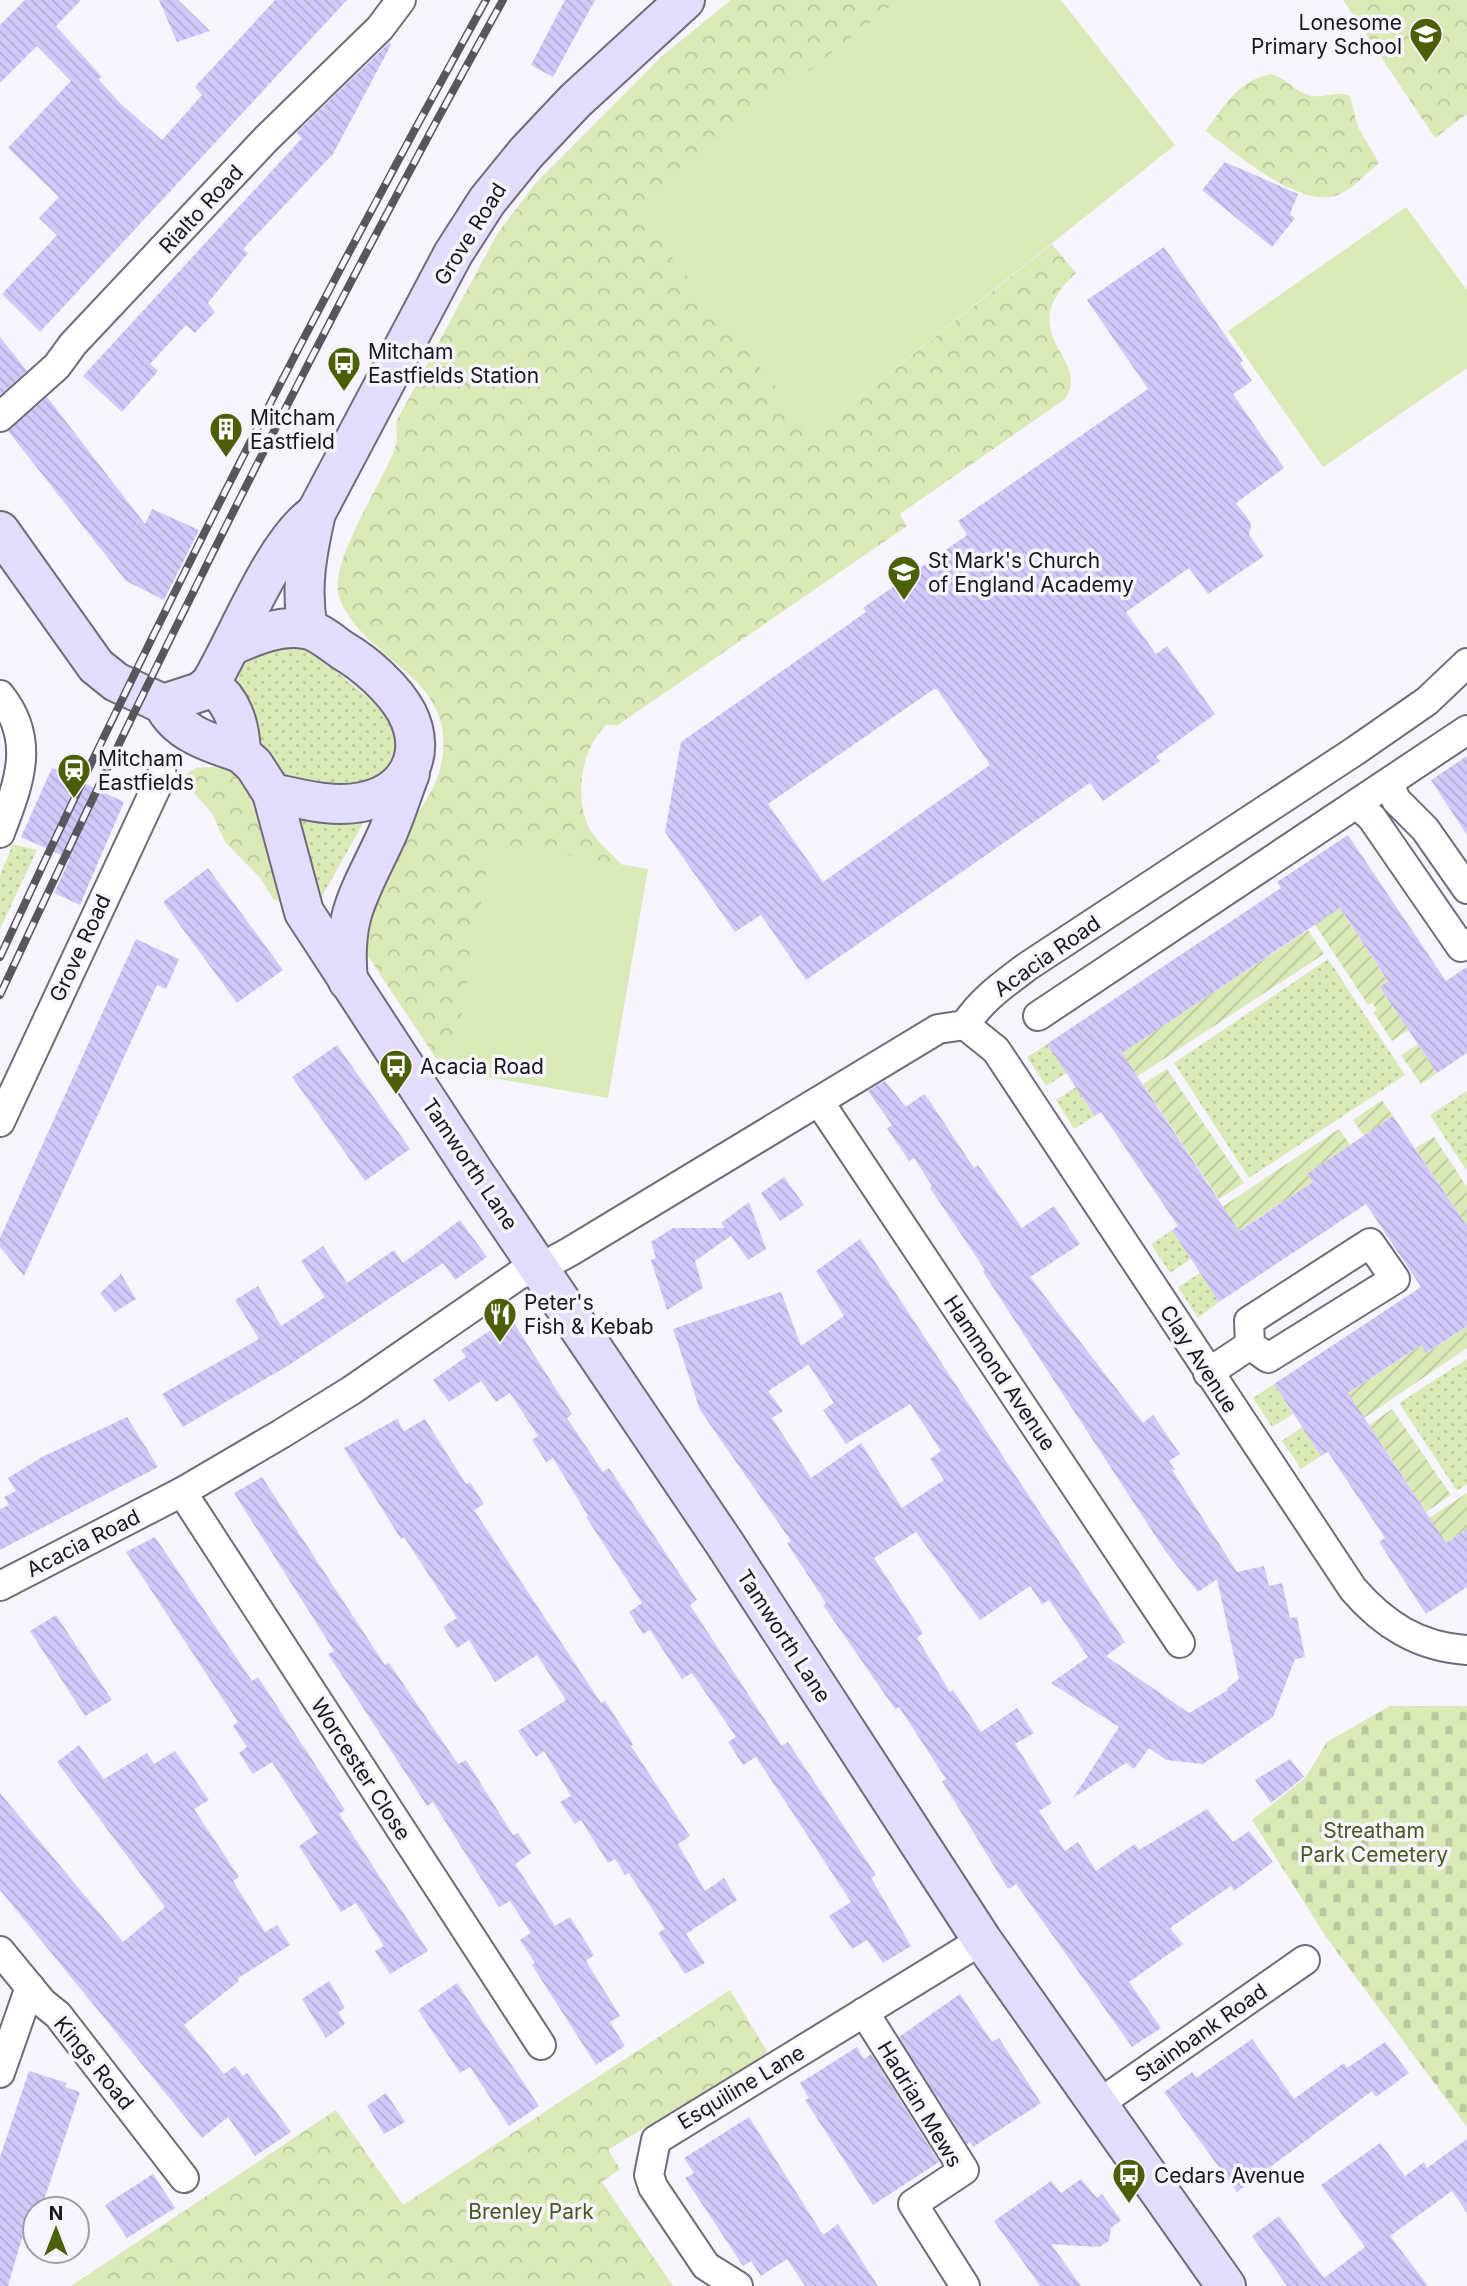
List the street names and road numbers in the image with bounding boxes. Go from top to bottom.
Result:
street label: Rialto Road [154,160,248,258]
street label: Grove Road [429,178,511,290]
street label: Grove Road [44,890,116,1006]
street label: Acacia Road [989,910,1105,1002]
street label: Tamworth Lane [417,1093,523,1235]
street label: Hammond Avenue [939,1291,1061,1455]
street label: Clay Avenue [1155,1300,1243,1418]
street label: Acacia Road [22,1504,144,1582]
street label: Tamworth Lane [732,1565,836,1707]
street label: Worcester Close [306,1693,416,1845]
street label: Stainbank Road [1130,1978,1272,2088]
street label: Kings Road [49,2011,139,2115]
street label: Hadrian Mews [873,2036,967,2172]
street label: Esquiline Lane [673,2039,809,2135]

